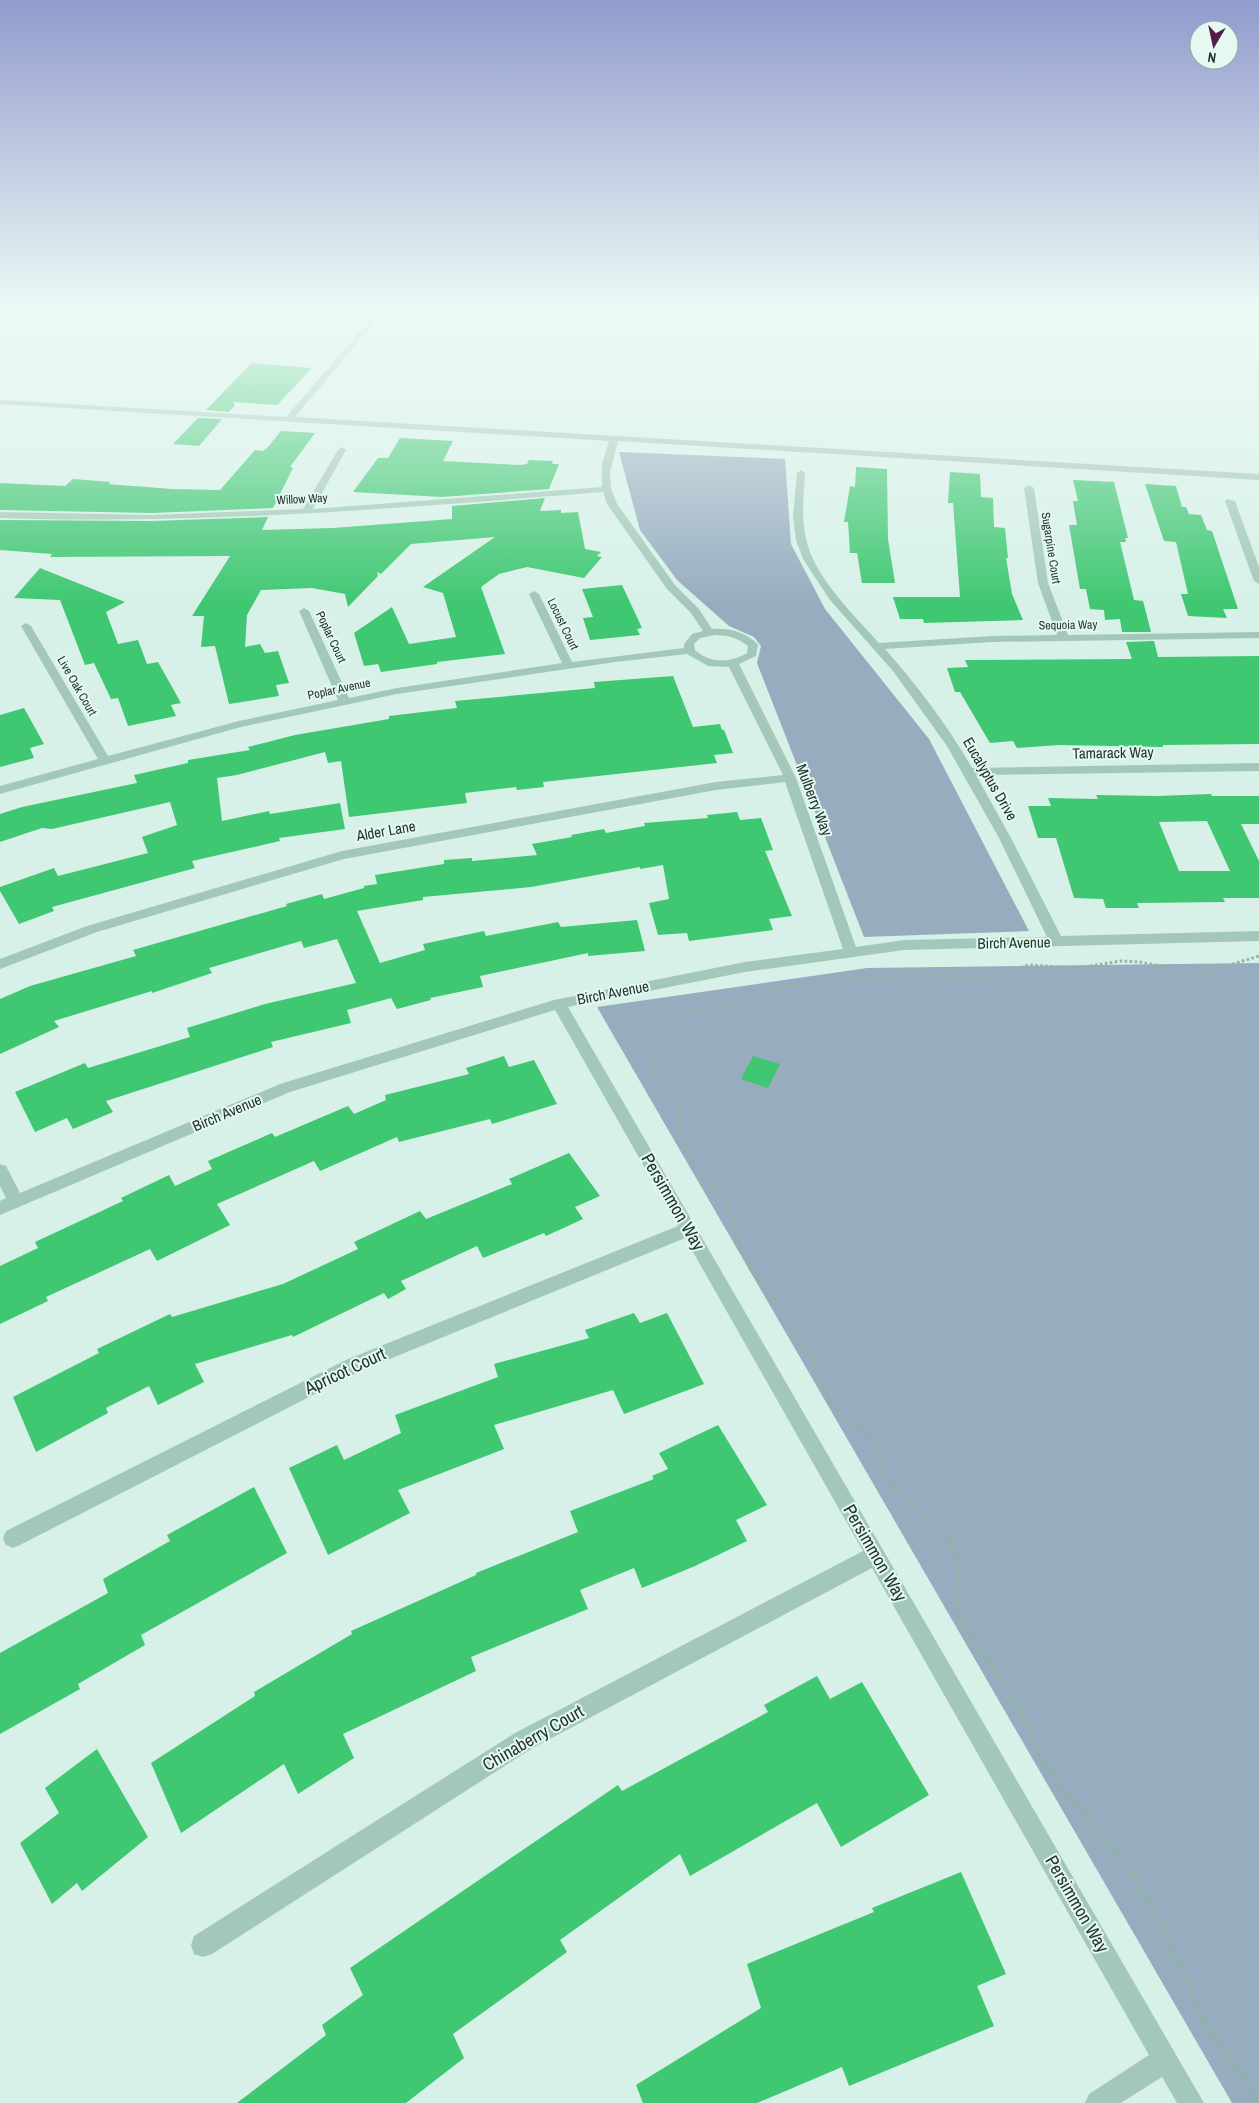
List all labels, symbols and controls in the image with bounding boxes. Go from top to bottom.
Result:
north arrow [1189,20,1239,70]
text: N [1206,48,1217,67]
street label: Willow Way [276,490,328,508]
street label: Sugarpine Court [1037,511,1065,585]
street label: Locust Court [544,595,583,653]
street label: Poplar Court [312,609,350,666]
street label: Sequoia Way [1039,616,1098,634]
street label: Live Oak Court [54,653,101,719]
street label: Poplar Avenue [306,675,372,703]
street label: Eucalyptus Drive [958,733,1023,824]
street label: Tamarack Way [1072,741,1155,764]
street label: Mulberry Way [791,761,838,840]
street label: Alder Lane [354,815,417,846]
street label: Birch Avenue [977,931,1051,954]
street label: Birch Avenue [575,975,651,1010]
street label: Birch Avenue [189,1089,265,1136]
street label: Persimmon Way [635,1148,712,1256]
street label: Apricot Court [299,1341,389,1401]
street label: Persimmon Way [837,1499,914,1607]
street label: Chinaberry Court [477,1698,588,1777]
street label: Persimmon Way [1039,1850,1116,1958]

